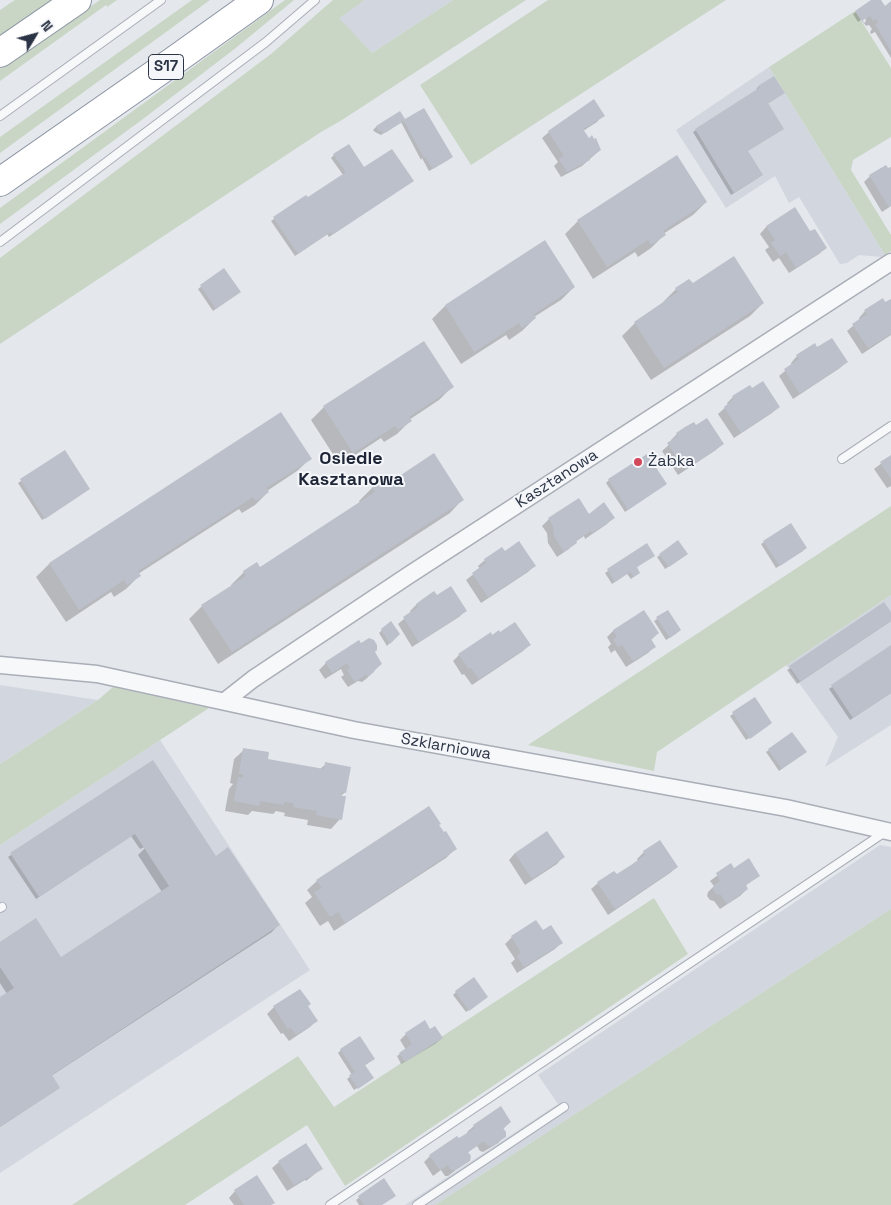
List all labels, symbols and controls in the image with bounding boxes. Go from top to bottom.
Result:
north arrow [10,10,60,60]
text: N [37,17,57,35]
road number: S17 [148,54,184,80]
street label: Kasztanowa [513,445,601,513]
district label: Osiedle Kasztanowa [298,448,404,490]
place label: Żabka [648,452,694,472]
marker: Żabka [632,456,644,468]
street label: Szklarniowa [399,730,493,764]

